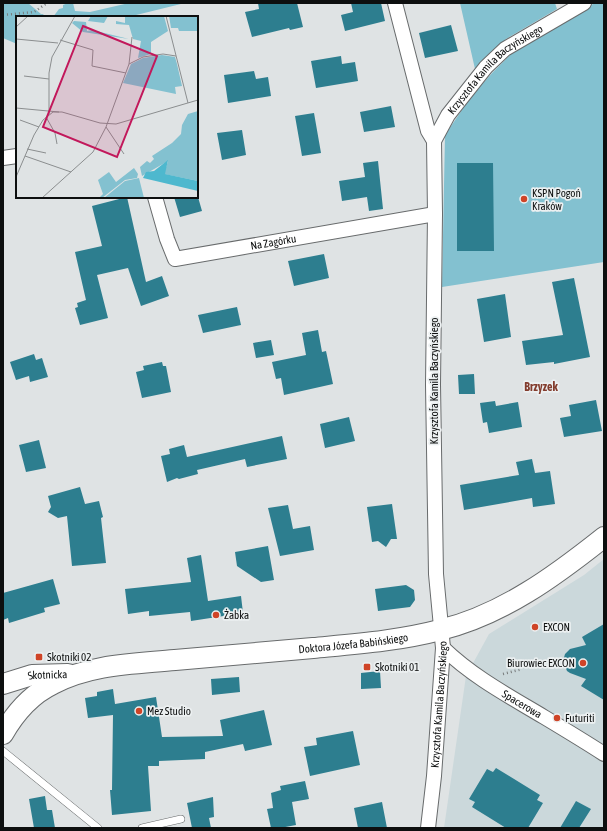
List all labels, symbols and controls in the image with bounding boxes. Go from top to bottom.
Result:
inset map [16,16,198,198]
street label: Krzysztofa Kamila Baczyńskiego [445,22,545,116]
place label: KSPN Pogoń Kraków [532,187,581,212]
marker: KSPN Pogoń Kraków [519,194,529,204]
street label: Na Zagórku [249,232,297,252]
street label: Krzysztofa Kamila Baczyńskiego [428,318,440,444]
district label: Brzyzek [524,380,558,394]
place label: Żabka [224,609,249,621]
marker: Żabka [211,610,221,620]
place label: EXCON [543,621,570,633]
marker: EXCON [530,622,540,632]
street label: Doktora Józefa Babińskiego [298,631,409,655]
street label: Krzysztofa Kamila Baczyńskiego [429,641,449,768]
place label: Skotniki 02 [47,651,91,663]
marker: Skotniki 02 [34,652,44,662]
place label: Biurowiec EXCON [507,657,575,669]
marker: Biurowiec EXCON [578,658,588,668]
place label: Skotniki 01 [375,661,419,673]
marker: Skotniki 01 [362,662,372,672]
street label: Skotnicka [26,668,68,682]
street label: Spacerowa [500,688,544,720]
place label: Mez Studio [147,705,191,717]
marker: Mez Studio [134,706,144,716]
place label: Futuriti [565,712,595,724]
marker: Futuriti [552,713,562,723]

